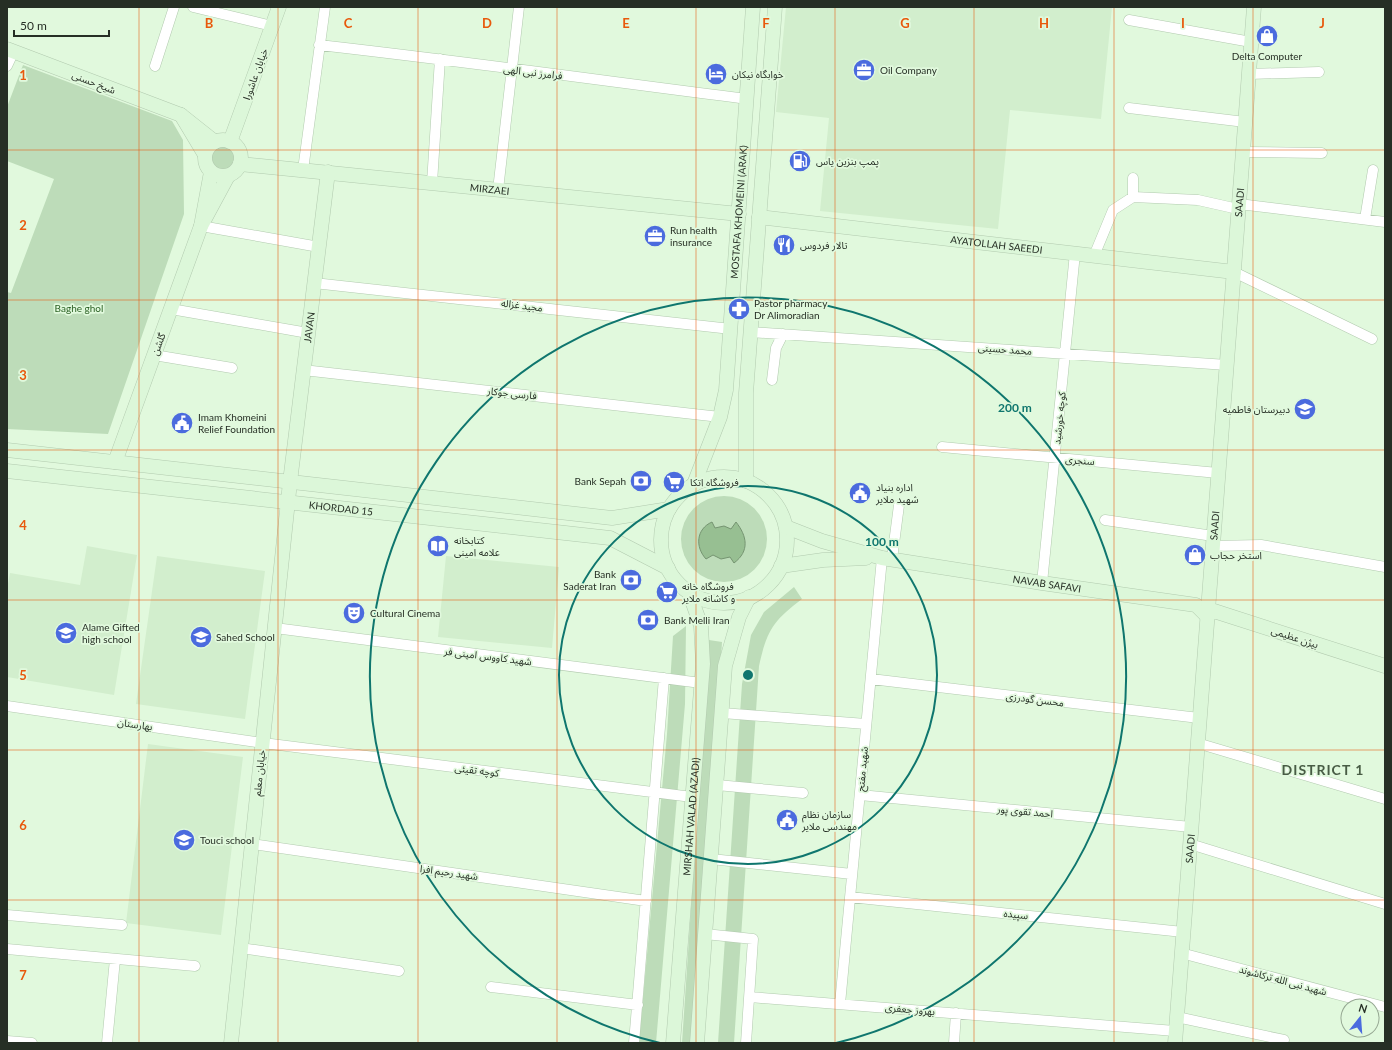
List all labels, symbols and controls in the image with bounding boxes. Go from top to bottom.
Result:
scale bar [14,12,109,38]
text: B [205,15,214,31]
text: C [344,15,353,31]
text: D [482,15,492,31]
text: E [622,15,630,31]
text: F [762,15,770,31]
text: G [900,15,910,31]
text: H [1039,15,1049,31]
text: I [1181,15,1185,31]
text: J [1319,15,1325,31]
text: 50 m [20,18,47,33]
shop icon: Delta Computer [1254,23,1280,49]
street label: خیابان عاشورا [240,47,271,102]
place label: Delta Computer [1232,50,1303,62]
office icon: Oil Company [851,57,877,83]
hotel icon: خوابگاه نیکان [703,61,729,87]
street label: فرامرز نبی الهی [503,62,564,83]
place label: Oil Company [880,64,938,76]
text: 1 [19,67,27,83]
street label: شیخ حسنی [70,68,118,98]
place label: خوابگاه نیکان [732,68,784,81]
street label: MOSTAFA KHOMEINI (ARAK) [728,144,749,279]
fuel station icon: پمپ بنزین یاس [787,148,813,174]
place label: پمپ بنزین یاس [816,155,879,168]
street label: MIRZAEI [469,181,510,197]
street label: SAADI [1232,187,1246,217]
text: 2 [19,217,27,233]
office icon: Run health insurance [642,223,668,249]
place label: Run health insurance [670,224,717,248]
restaurant icon: تالار فردوس [771,232,797,258]
street label: AYATOLLAH SAEEDI [950,233,1043,256]
place label: تالار فردوس [800,239,847,252]
street label: مجید غزاله [500,296,543,314]
pharmacy icon: Pastor pharmacy Dr Alimoradian [726,296,752,322]
place label: Pastor pharmacy Dr Alimoradian [754,297,828,321]
park label: Baghe ghol [55,302,103,314]
street label: JAVAN [301,311,317,343]
street label: گلشن [148,330,168,357]
street label: محمد حسینی [978,341,1032,357]
text: 3 [19,367,27,383]
street label: فارسی جوکار [485,384,538,403]
street label: کوچه خورشید [1050,390,1069,445]
school or university icon: دبیرستان فاطمیه [1292,396,1318,422]
text: 200 m [998,400,1032,415]
place label: دبیرستان فاطمیه [1223,403,1290,416]
public building icon: Imam Khomeini Relief Foundation [169,410,195,436]
place label: Imam Khomeini Relief Foundation [198,411,275,435]
street label: سنجری [1065,453,1095,468]
bank icon: Bank Sepah [628,468,654,494]
supermarket icon: فروشگاه اتکا [661,469,687,495]
place label: Bank Sepah [575,475,626,487]
place label: فروشگاه اتکا [690,476,739,489]
public building icon: اداره بنیاد شهید ملایر [847,480,873,506]
place label: اداره بنیاد شهید ملایر [875,481,919,506]
street label: KHORDAD 15 [308,499,374,518]
street label: SAADI [1207,510,1222,541]
text: 4 [19,517,27,533]
library icon: کتابخانه علامه امینی [425,533,451,559]
place label: کتابخانه علامه امینی [454,534,500,558]
text: 100 m [865,534,899,549]
shop icon: استخر حجاب [1182,542,1208,568]
place label: استخر حجاب [1210,549,1262,562]
bank icon: Bank Saderat Iran [618,567,644,593]
place label: Bank Saderat Iran [563,568,617,592]
street label: NAVAB SAFAVI [1012,573,1082,595]
supermarket icon: فروشگاه خانه و کاشانه ملایر [654,579,680,605]
place label: فروشگاه خانه و کاشانه ملایر [681,580,735,605]
theatre icon: Cultural Cinema [341,600,367,626]
place label: Cultural Cinema [370,607,440,619]
bank icon: Bank Melli Iran [635,607,661,633]
place label: Bank Melli Iran [664,614,730,626]
school or university icon: Alame Gifted high school [53,620,79,646]
place label: Alame Gifted high school [82,621,140,645]
school or university icon: Sahed School [188,624,214,650]
street label: بیژن عظیمی [1270,624,1320,651]
place label: Sahed School [216,631,275,643]
street label: شهید کاووس امینی فر [442,645,533,668]
text: 5 [19,667,27,683]
centre of rings [741,668,755,682]
street label: محسن گودرزی [1005,689,1065,710]
street label: بهارستان [117,716,154,733]
street label: شهید مفتح [854,746,872,792]
street label: خیابان معلم [251,749,269,797]
street label: MIRSHAH VALAD (AZADI) [680,757,702,876]
street label: کوچه تقیئی [454,761,501,780]
district label: DISTRICT 1 [1282,761,1364,778]
street label: احمد تقوی پور [995,802,1053,820]
public building icon: سازمان نظام مهندسی ملایر [774,807,800,833]
place label: سازمان نظام مهندسی ملایر [801,808,857,833]
text: 6 [19,817,27,833]
school or university icon: Touci school [171,827,197,853]
place label: Touci school [200,834,254,846]
street label: SAADI [1183,834,1197,864]
street label: شهید رحیم افرا [419,862,479,884]
street label: سپیده [1003,907,1029,922]
street label: شهید نبی الله ترکاشوند [1238,963,1328,998]
text: 7 [19,967,27,983]
north arrow [1340,998,1380,1038]
street label: بهروز جعفری [884,1001,936,1018]
text: N [1357,1001,1369,1015]

